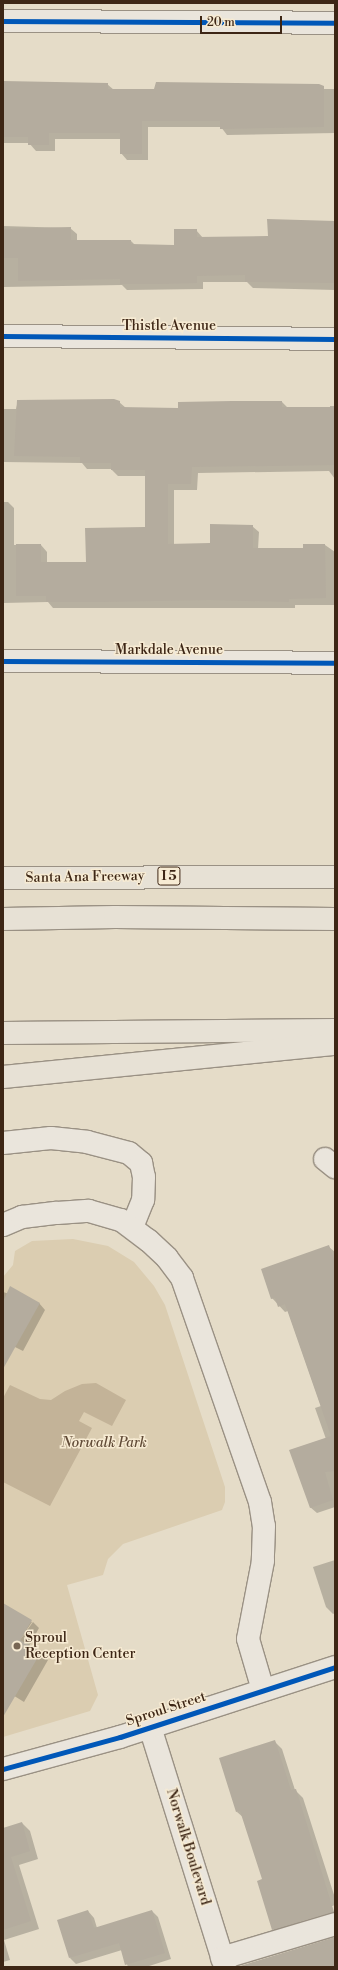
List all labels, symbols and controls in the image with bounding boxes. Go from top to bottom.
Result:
scale bar [202,8,284,34]
text: 20 m [207,15,235,30]
street label: Thistle Avenue [122,318,216,334]
street label: Markdale Avenue [115,642,223,658]
road number: I 5 [157,865,181,887]
street label: Santa Ana Freeway [25,868,145,886]
park label: Norwalk Park [61,1435,147,1451]
place label: Sproul Reception Center [25,1630,136,1662]
marker: Sproul Reception Center [12,1641,22,1651]
street label: Sproul Street [124,1688,208,1730]
street label: Norwalk Boulevard [162,1787,214,1907]

